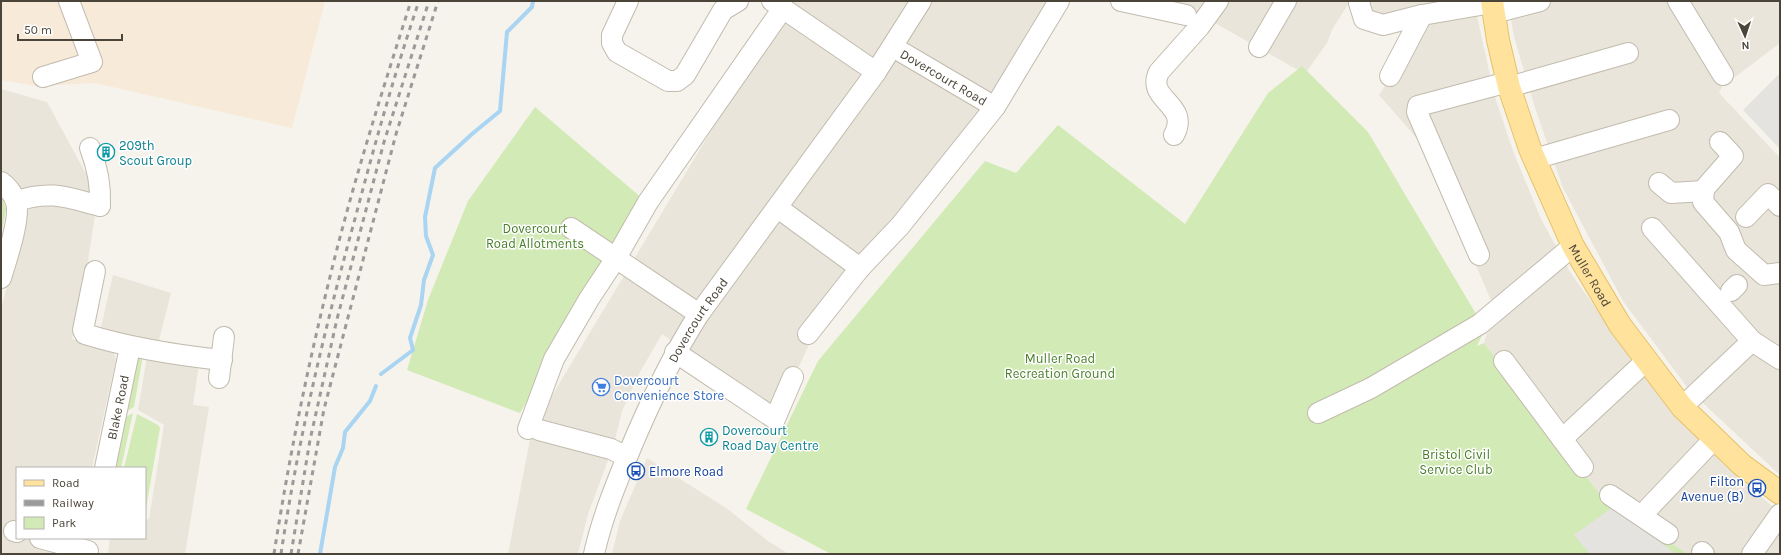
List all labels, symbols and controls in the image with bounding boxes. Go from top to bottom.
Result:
scale bar [18,16,122,42]
north arrow [1725,16,1765,56]
text: 50 m [24,23,52,37]
text: N [1741,39,1750,52]
street label: Dovercourt Road [898,46,990,109]
place label: 209th Scout Group [119,138,192,168]
building icon: 209th Scout Group [96,142,116,162]
park label: Dovercourt Road Allotments [486,221,584,251]
street label: Muller Road [1565,241,1614,309]
street label: Dovercourt Road [665,275,731,365]
park label: Muller Road Recreation Ground [1005,351,1115,381]
place label: Dovercourt Convenience Store [614,373,724,403]
street label: Blake Road [104,374,132,441]
supermarket icon: Dovercourt Convenience Store [591,377,611,397]
place label: Dovercourt Road Day Centre [722,423,819,453]
building icon: Dovercourt Road Day Centre [699,427,719,447]
park label: Bristol Civil Service Club [1419,447,1493,477]
bus stop icon: Elmore Road [626,461,646,481]
place label: Elmore Road [649,464,724,479]
legend [16,467,146,539]
place label: Filton Avenue (B) [1681,474,1744,504]
text: Road [52,476,80,490]
bus stop icon: Filton Avenue (B) [1747,478,1767,498]
text: Railway [52,496,94,510]
text: Park [52,516,77,530]

